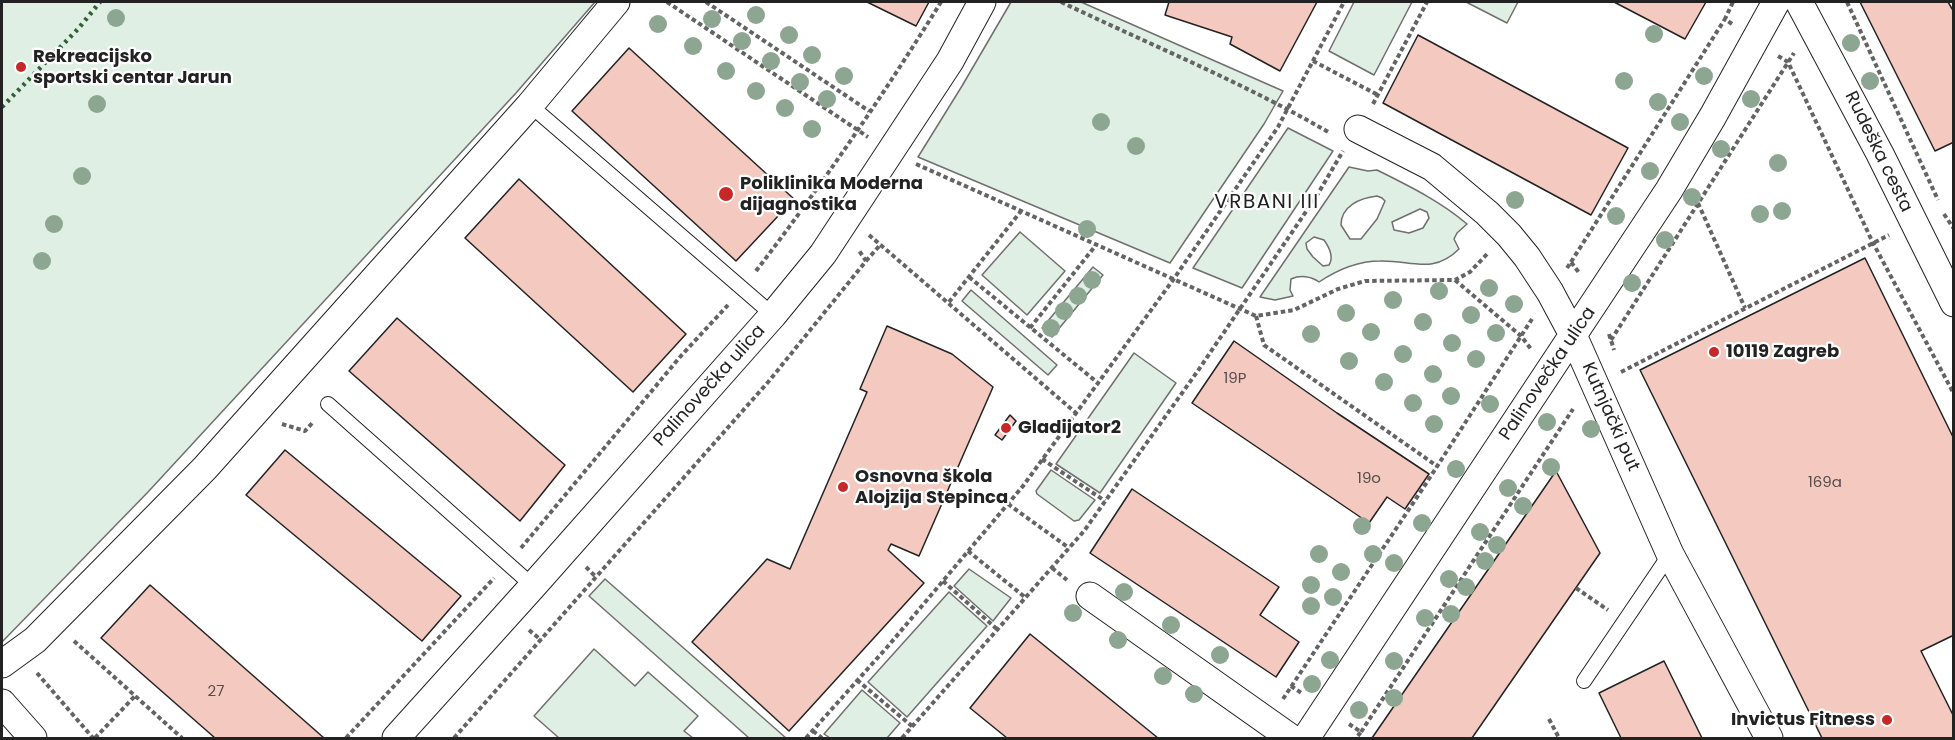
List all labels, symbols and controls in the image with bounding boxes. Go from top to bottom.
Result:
place label: Rekreacijsko sportski centar Jarun [33,46,232,88]
marker: Rekreacijsko sportski centar Jarun [14,60,28,74]
street label: Rudeška cesta [1839,88,1917,216]
place label: Poliklinika Moderna dijagnostika [740,173,923,216]
marker: Poliklinika Moderna dijagnostika [717,185,735,203]
district label: VRBANI III [1214,191,1320,215]
street label: Palinovečka ulica [1495,303,1601,445]
street label: Palinovečka ulica [650,321,770,451]
place label: 10119 Zagreb [1726,341,1839,363]
marker: 10119 Zagreb [1707,345,1721,359]
street label: Kutnjački put [1576,359,1644,475]
house number: 19P [1224,370,1246,388]
place label: Gladijator2 [1018,417,1121,439]
marker: Gladijator2 [999,421,1013,435]
place label: Osnovna škola Alojzija Stepinca [855,466,1008,508]
house number: 19o [1357,470,1381,488]
house number: 169a [1808,474,1842,492]
marker: Osnovna škola Alojzija Stepinca [836,480,850,494]
house number: 27 [208,683,224,701]
place label: Invictus Fitness [1731,709,1875,731]
marker: Invictus Fitness [1880,713,1894,727]

